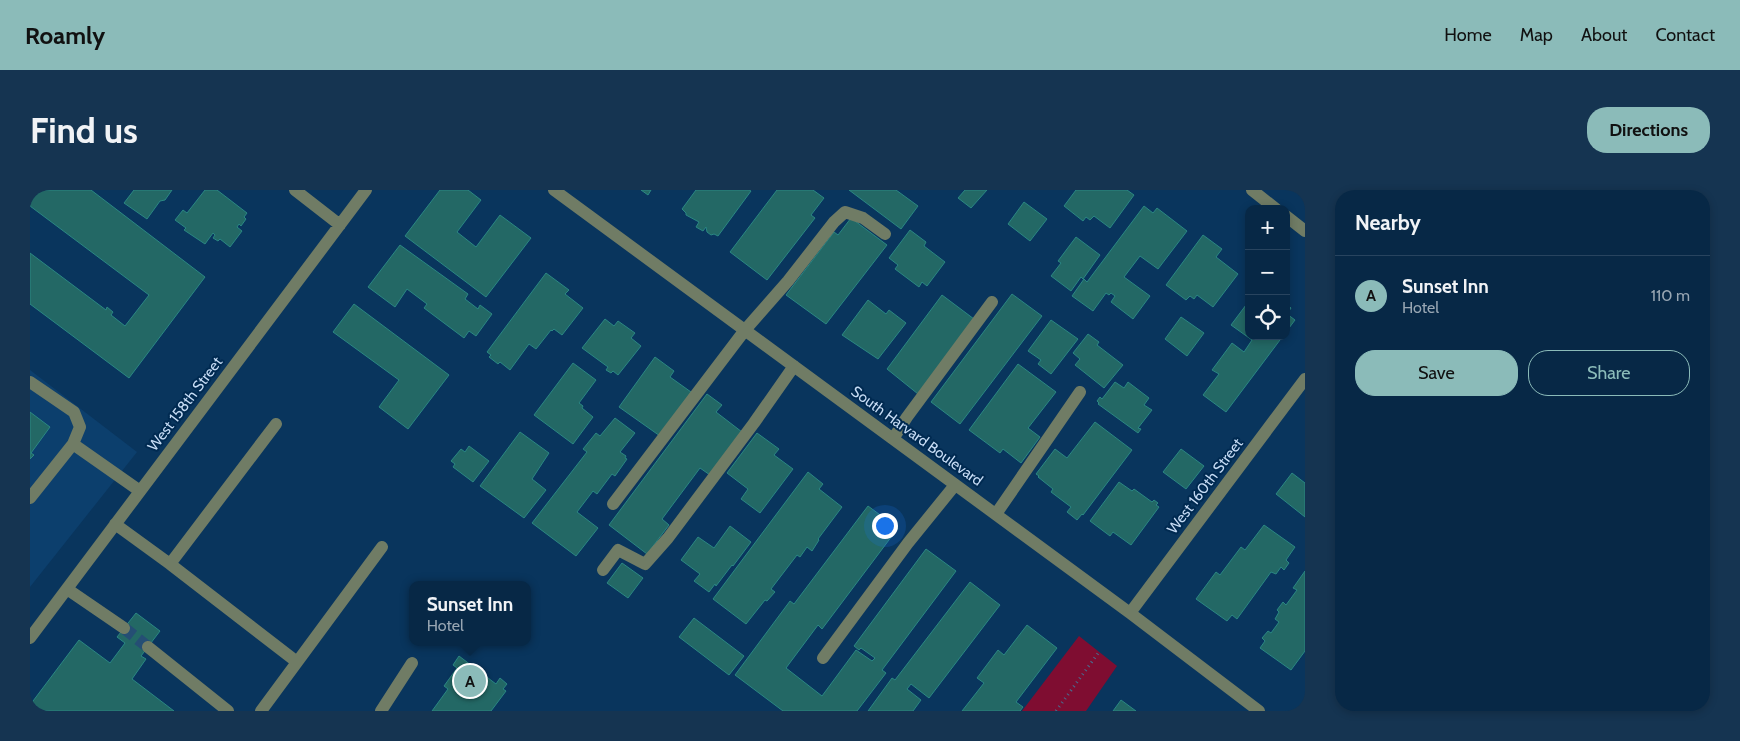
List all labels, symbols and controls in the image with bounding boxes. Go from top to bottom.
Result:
text: Roamly [25,21,105,50]
text: Home [1444,24,1492,46]
text: Map [1520,24,1553,46]
text: About [1581,24,1627,46]
text: Contact [1655,24,1715,46]
button: Directions [1587,107,1710,153]
text: Find us [30,109,138,152]
map controls [1245,205,1290,340]
button: + [1245,205,1290,250]
text: Nearby [1355,210,1421,235]
button: − [1245,250,1290,295]
text: Sunset Inn [1402,275,1489,298]
text: A [1366,286,1376,305]
text: 110 m [1651,286,1690,305]
button: locate [1245,295,1290,340]
text: Hotel [1402,298,1439,317]
button: Save [1355,350,1518,396]
button: Share [1528,350,1690,396]
street label: West 158th Street [144,353,226,455]
street label: South Harvard Boulevard [848,382,986,490]
street label: West 160th Street [1163,435,1247,537]
your location [872,513,898,539]
popup [409,581,531,646]
text: Sunset Inn [427,593,513,616]
text: Hotel [427,616,464,635]
pin: A [454,662,486,700]

